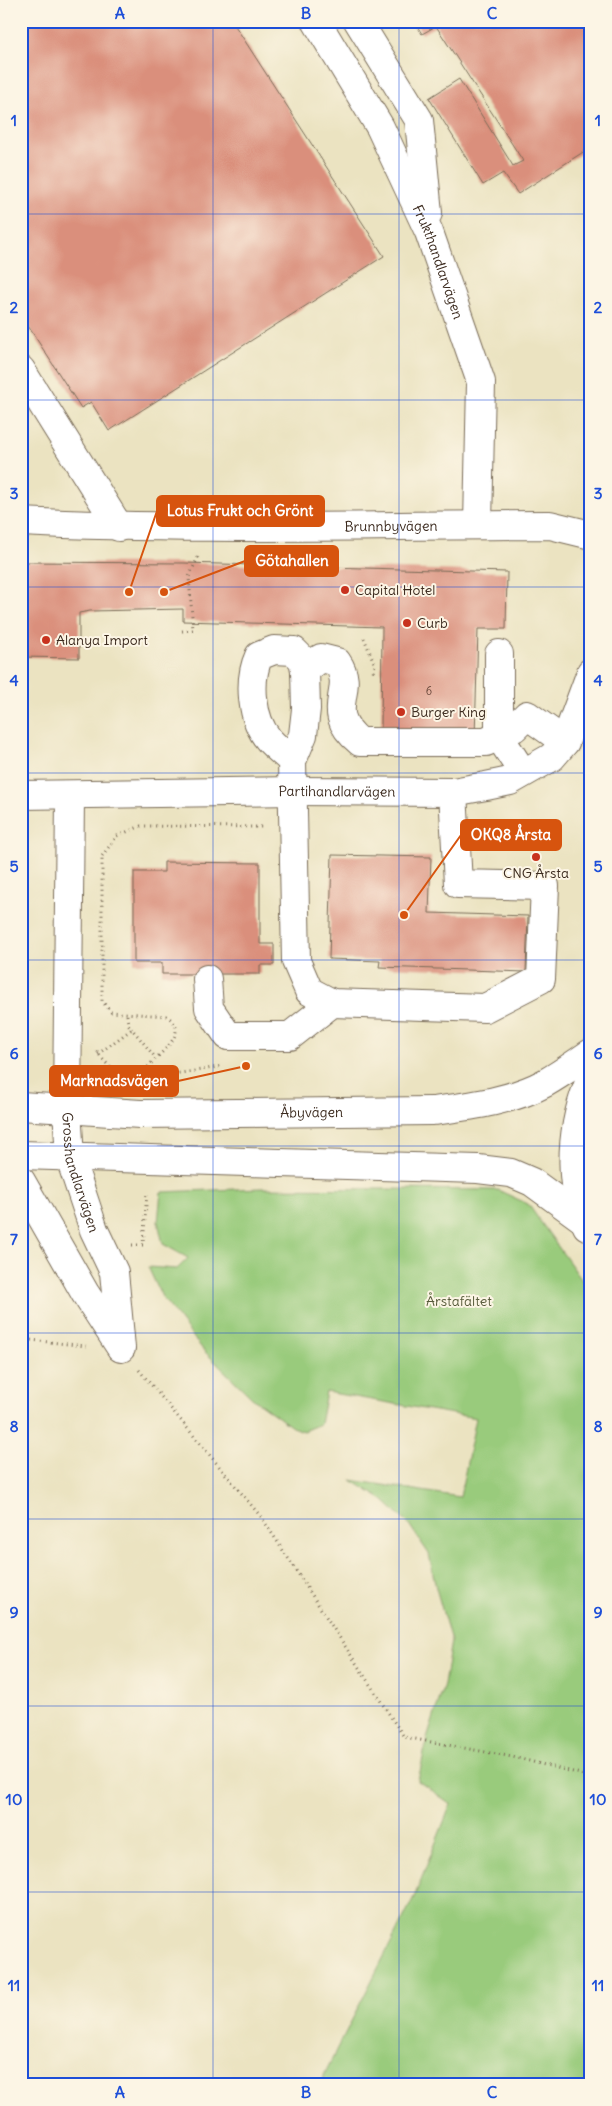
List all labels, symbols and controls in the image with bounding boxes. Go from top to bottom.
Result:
text: A [115,3,125,23]
text: B [301,3,312,23]
text: C [487,3,498,23]
text: 1 [11,110,17,130]
text: 1 [595,110,601,130]
street label: Frukthandlarvägen [409,202,468,321]
text: 2 [10,297,19,317]
text: 2 [594,297,603,317]
text: 3 [9,483,19,503]
text: 3 [593,483,603,503]
callout: Lotus Frukt och Grönt [157,496,324,526]
text: Lotus Frukt och Grönt [167,501,314,520]
street label: Brunnbyvägen [344,517,438,535]
callout: Götahallen [245,546,338,576]
text: Götahallen [255,551,329,570]
place label: Capital Hotel [355,581,435,599]
marker: Capital Hotel [339,584,351,596]
place label: Curb [417,614,448,632]
marker: Curb [401,617,413,629]
place label: Alanya Import [56,631,148,649]
marker: Alanya Import [40,634,52,646]
text: 4 [9,670,19,690]
text: 4 [593,670,603,690]
house number: 6 [426,684,432,698]
place label: Burger King [411,703,486,721]
marker: Burger King [395,706,407,718]
street label: Partihandlarvägen [278,782,396,801]
callout: OKQ8 Årsta [461,820,561,850]
text: OKQ8 Årsta [471,823,552,844]
marker: CNG Årsta [530,851,542,863]
text: 5 [9,856,19,876]
text: 5 [593,856,603,876]
place label: CNG Årsta [503,864,569,882]
text: 6 [9,1043,19,1063]
text: 6 [593,1043,603,1063]
callout: Marknadsvägen [50,1066,178,1096]
text: Marknadsvägen [60,1071,168,1091]
street label: Åbyvägen [280,1103,343,1122]
street label: Grosshandlarvägen [58,1112,103,1235]
text: 7 [10,1229,18,1249]
text: 7 [594,1229,602,1249]
park label: Årstafältet [426,1292,492,1310]
text: 8 [9,1416,19,1436]
text: 8 [593,1416,603,1436]
text: 9 [9,1602,19,1622]
text: 9 [593,1602,603,1622]
text: 10 [6,1789,22,1809]
text: 10 [590,1789,606,1809]
text: 11 [8,1975,20,1995]
text: 11 [592,1975,604,1995]
text: A [115,2082,125,2102]
text: B [301,2082,312,2102]
text: C [487,2082,498,2102]

